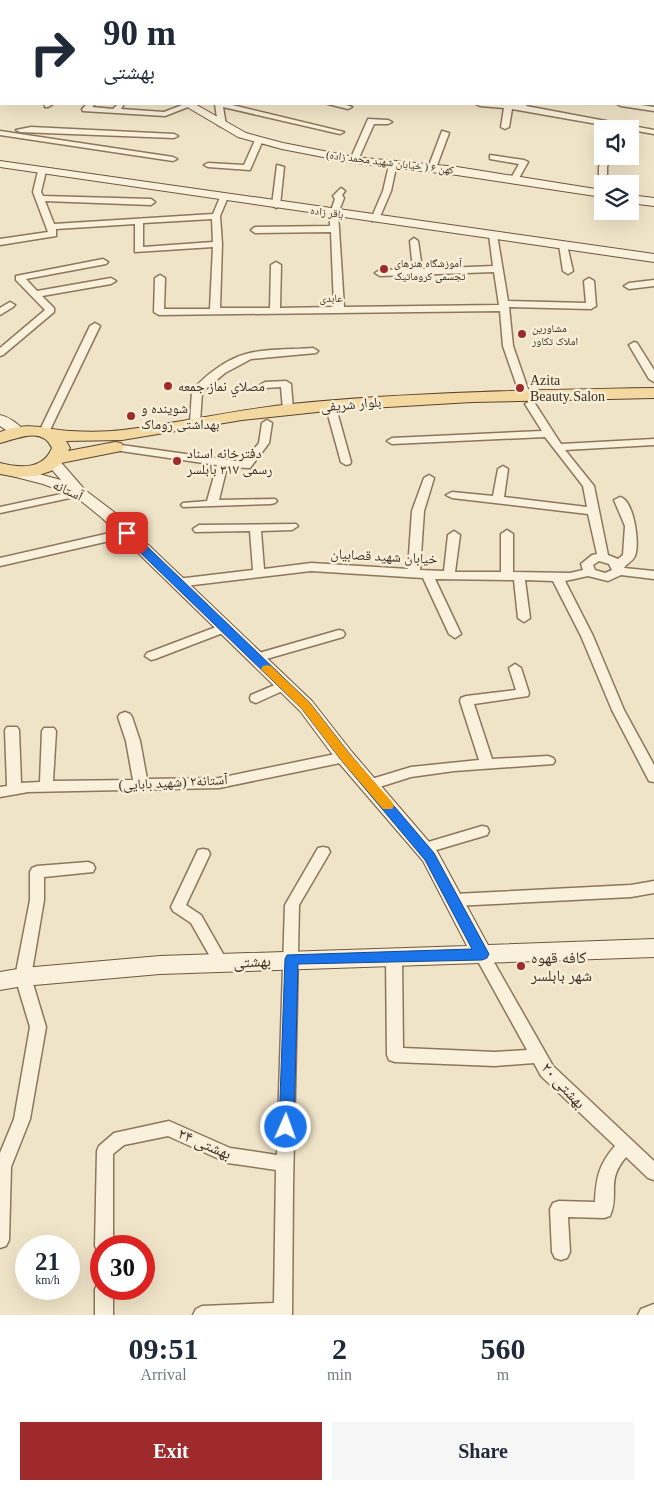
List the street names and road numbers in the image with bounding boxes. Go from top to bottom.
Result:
street label: کهن ۶ ( خیابان شهید محمد زاده) [325,148,455,177]
street label: باقر زاده [310,204,344,221]
street label: عابدی [319,292,343,305]
street label: بلوار شریفی [320,394,382,416]
street label: آستانه [50,477,86,504]
street label: خیابان شهید قصابیان [330,546,438,568]
street label: آستانه۲ (شهید بابایی) [118,772,229,794]
street label: بهشتی [233,952,271,973]
street label: بهشتی ۲۰ [537,1059,589,1113]
street label: بهشتی ۲۴ [175,1125,234,1164]

